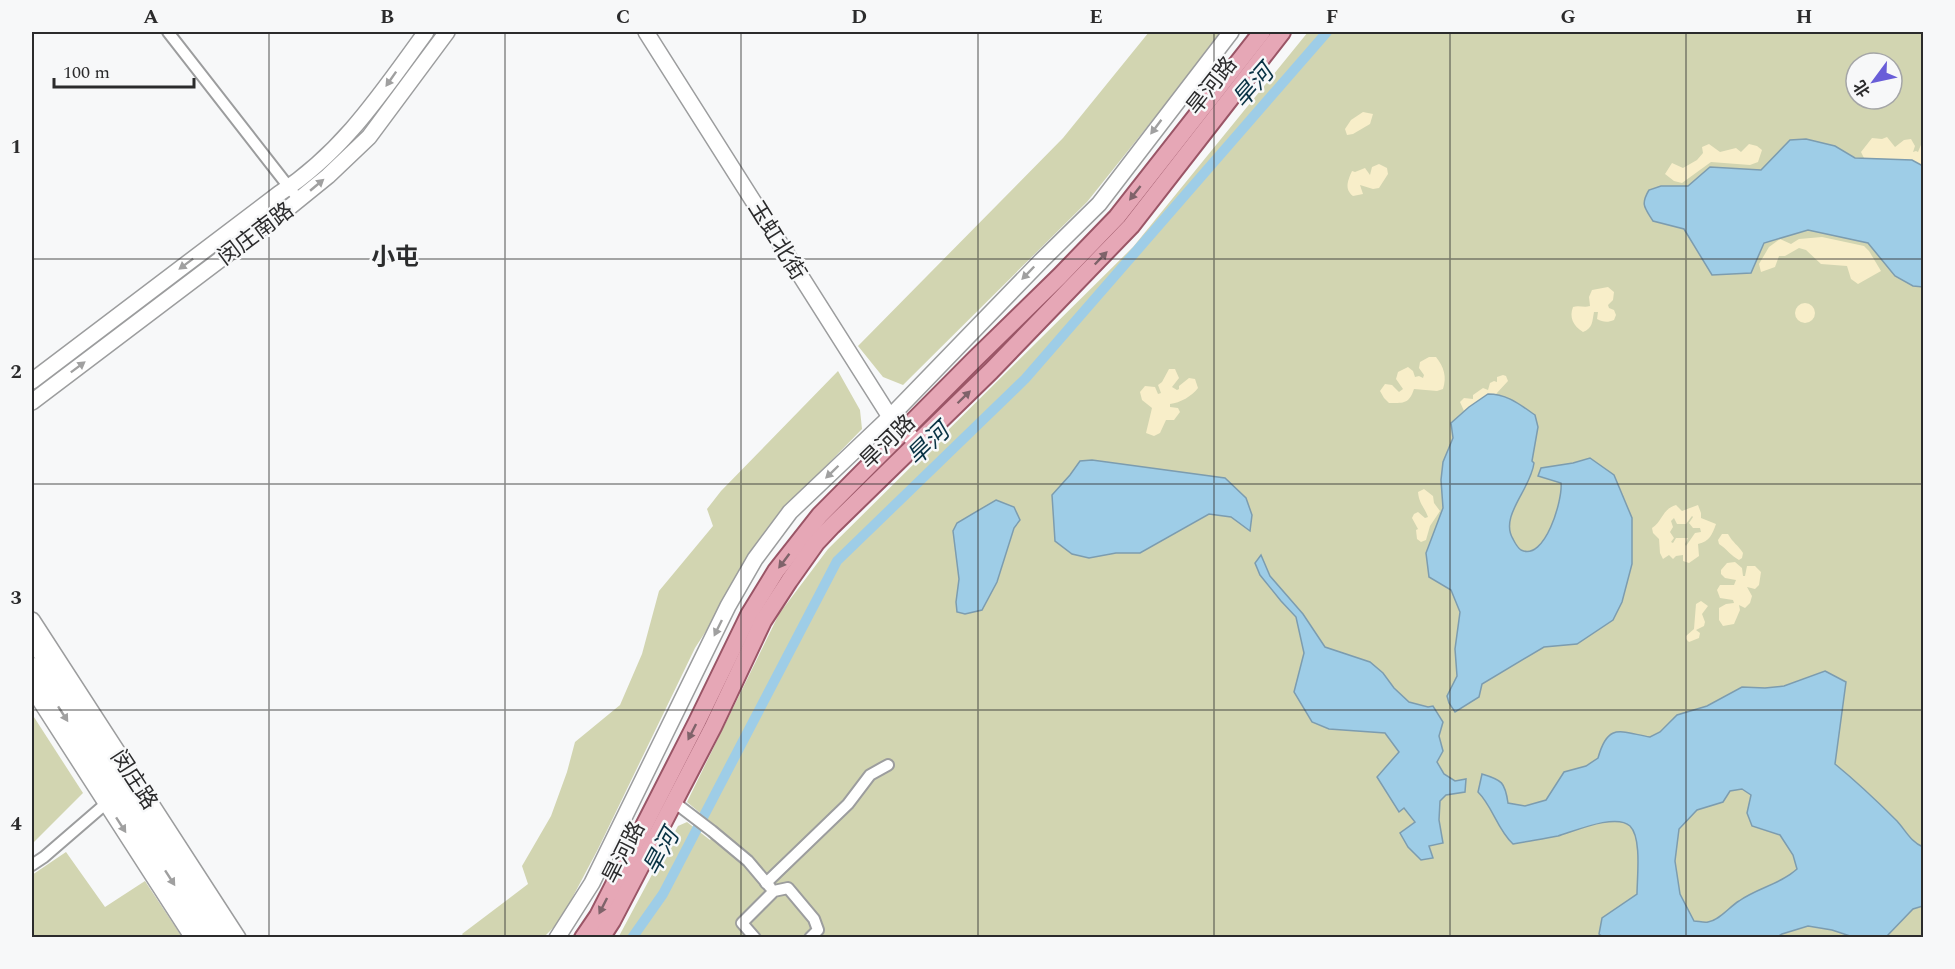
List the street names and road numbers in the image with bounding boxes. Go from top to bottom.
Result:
street label: 旱河路 [1179,50,1246,122]
street label: 闵庄南路 [211,195,301,274]
street label: 玉虹北街 [739,195,814,287]
street label: 旱河路 [853,407,923,477]
street label: 闵庄路 [102,743,166,816]
street label: 旱河路 [595,816,654,890]

